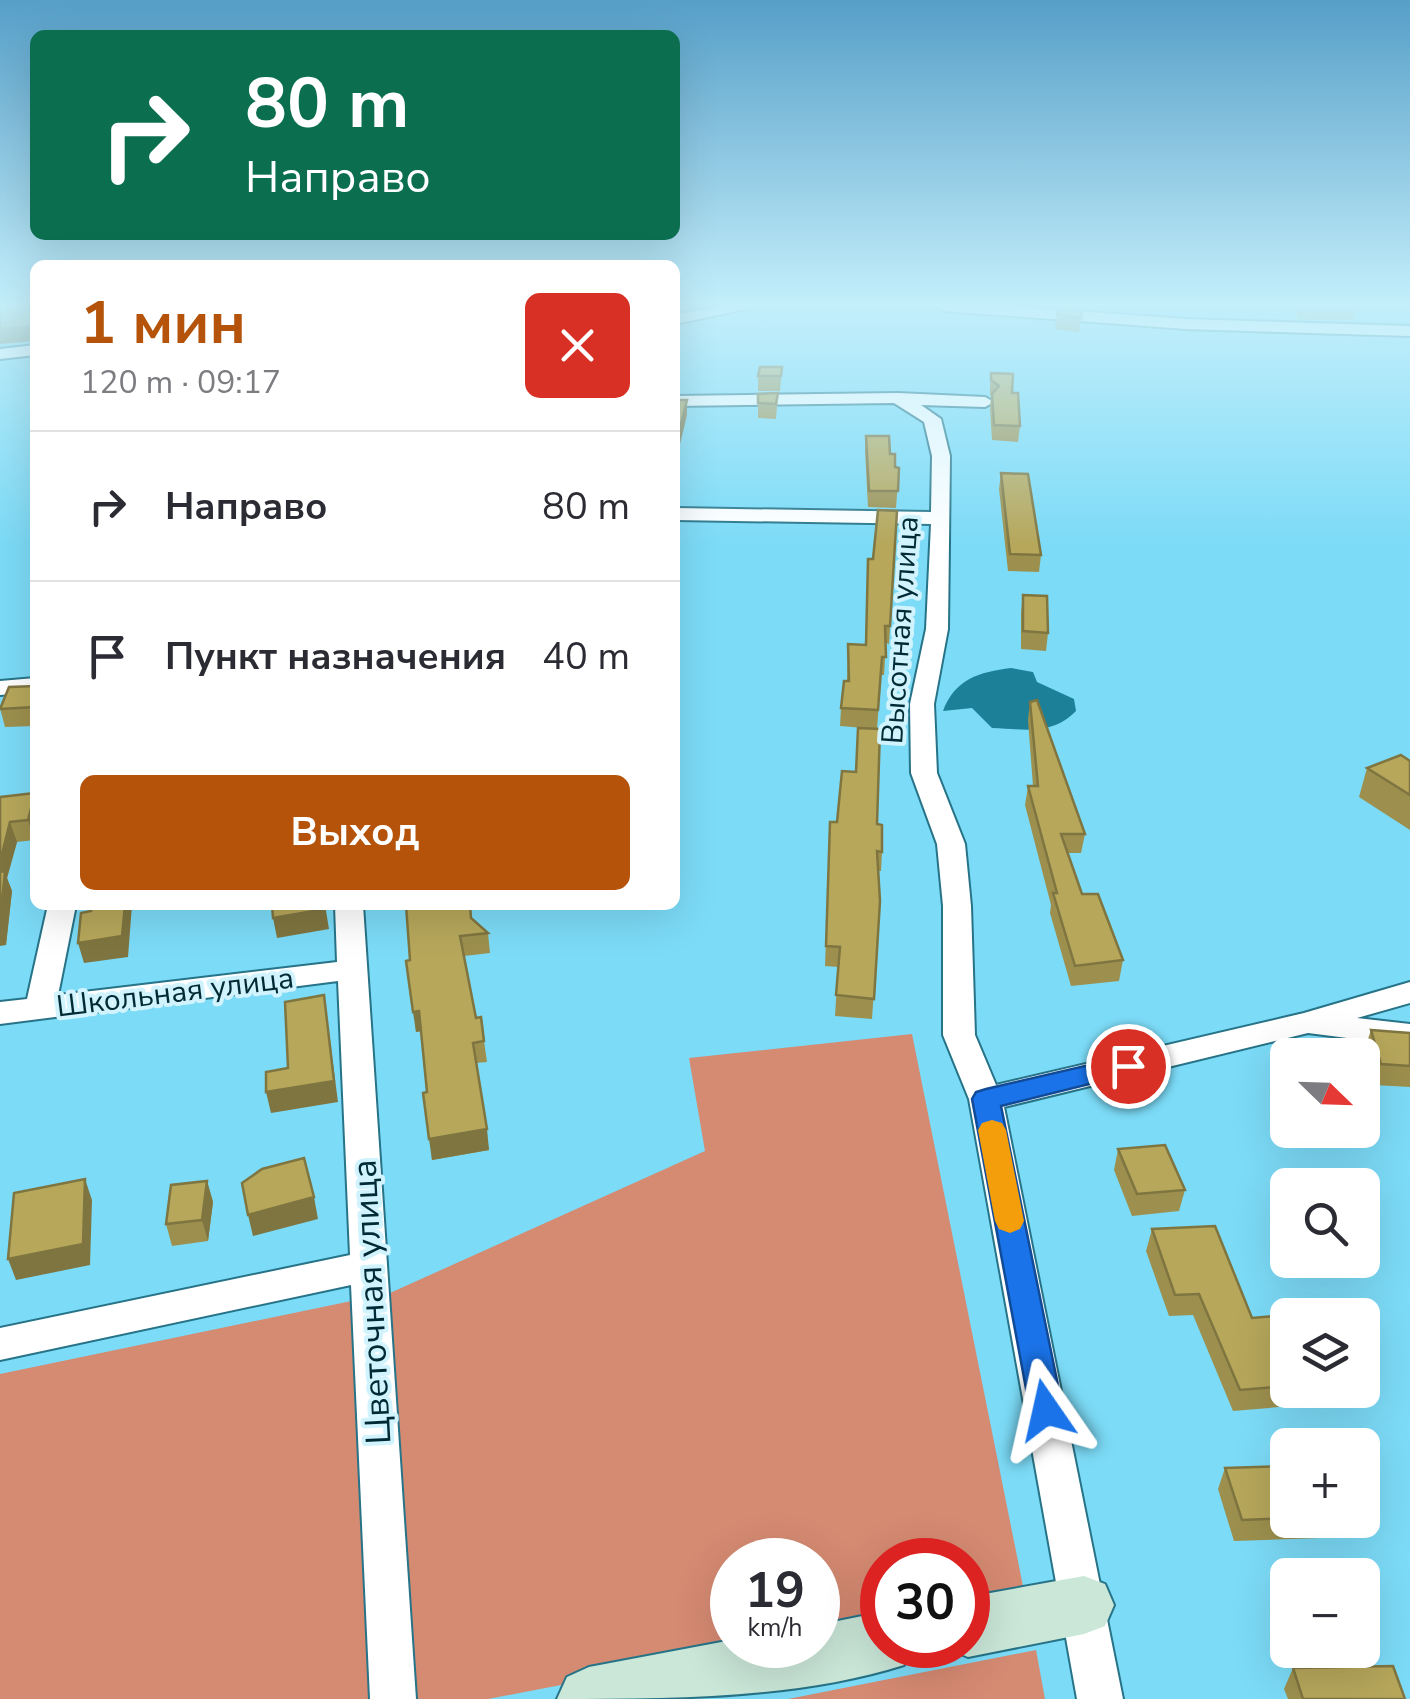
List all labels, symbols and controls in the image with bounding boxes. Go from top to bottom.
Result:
text: 80 m [245,56,409,152]
icon: right [80,70,210,200]
text: Направо [245,147,431,208]
text: 1 мин [80,282,246,364]
button: close [525,293,630,398]
text: 120 m · 09:17 [80,361,281,404]
icon: right [80,479,135,534]
text: Направо [165,481,327,532]
text: 80 m [542,481,630,532]
street label: Высотная улица [872,515,929,745]
icon: arrive [80,629,135,684]
text: Пункт назначения [165,631,506,682]
text: 40 m [542,631,630,682]
button: Выход [80,775,630,890]
street label: Школьная улица [54,958,296,1027]
pin [1086,1024,1171,1109]
north arrow [1270,1038,1380,1148]
map controls [1270,1038,1380,1668]
icon: arrive [1101,1039,1156,1094]
street label: Цветочная улица [341,1158,402,1446]
button: search [1270,1168,1380,1278]
button: layers [1270,1298,1380,1408]
position arrow [994,1358,1098,1462]
button: + [1270,1428,1380,1538]
speed limit sign: 30 [860,1538,990,1668]
text: 19 [745,1556,805,1625]
button: − [1270,1558,1380,1668]
text: km/h [747,1611,803,1645]

